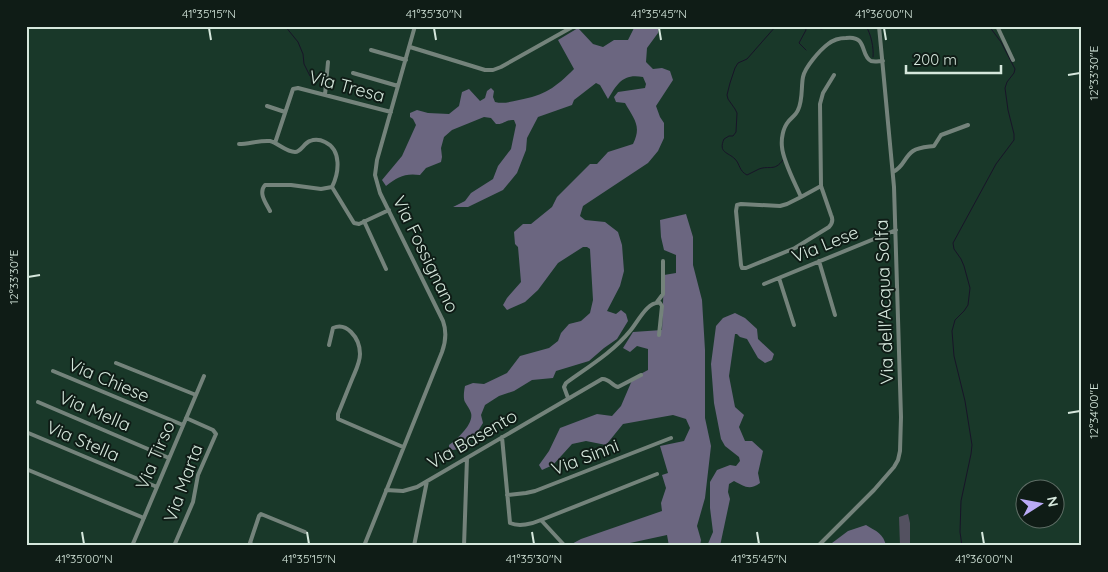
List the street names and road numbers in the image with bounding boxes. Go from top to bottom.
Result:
street label: Via Tresa [307,65,387,107]
street label: Via Fossignano [388,192,464,316]
street label: Via dell'Acqua Solfa [870,219,898,385]
street label: Via Lese [788,220,862,268]
street label: Via Chiese [65,353,153,407]
street label: Via Mella [56,386,134,436]
street label: Via Basento [423,404,521,474]
street label: Via Stella [43,415,123,467]
street label: Via Tirso [130,417,180,493]
street label: Via Sinni [548,434,622,480]
street label: Via Marta [158,441,208,525]

